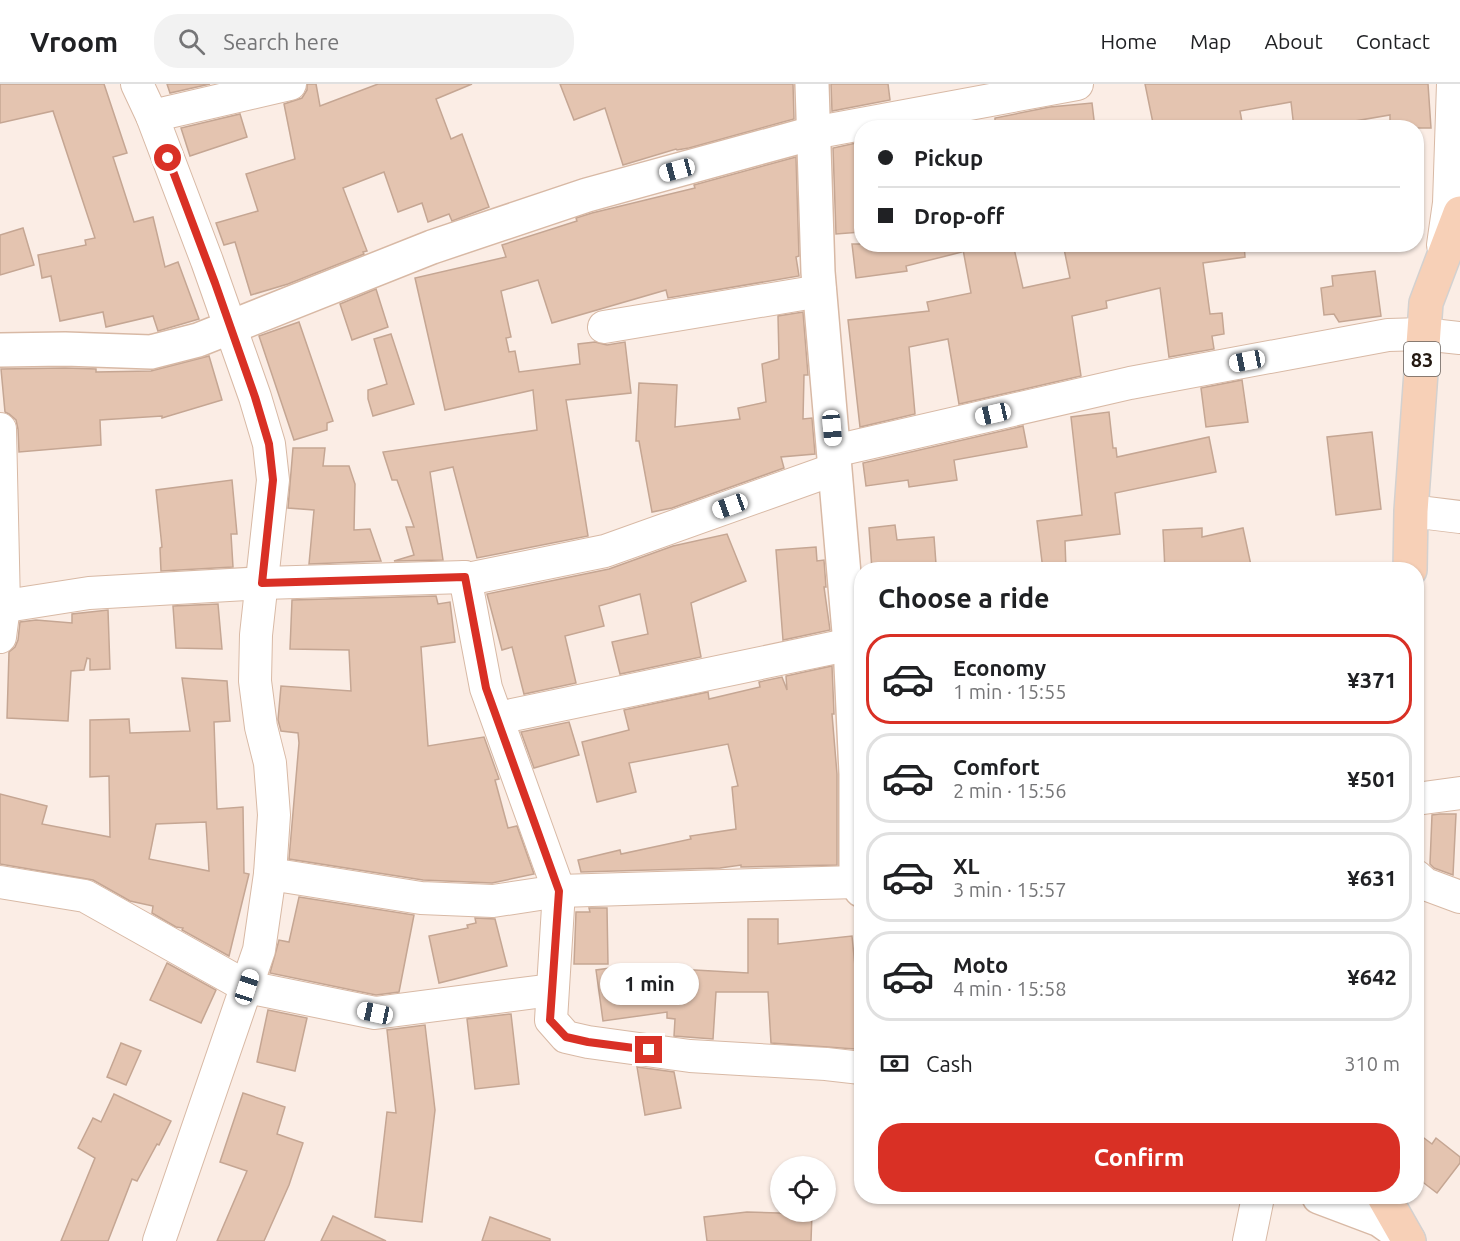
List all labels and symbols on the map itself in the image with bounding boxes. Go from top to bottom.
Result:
route start [154,144,181,171]
car [657,157,697,183]
road number: 83 [1404,342,1440,376]
car [1228,349,1266,373]
car [973,401,1013,427]
car [821,409,843,447]
car [710,491,750,521]
callout: 1 min [600,963,698,1005]
car [233,967,261,1007]
car [356,1000,394,1026]
route end [635,1036,662,1063]

